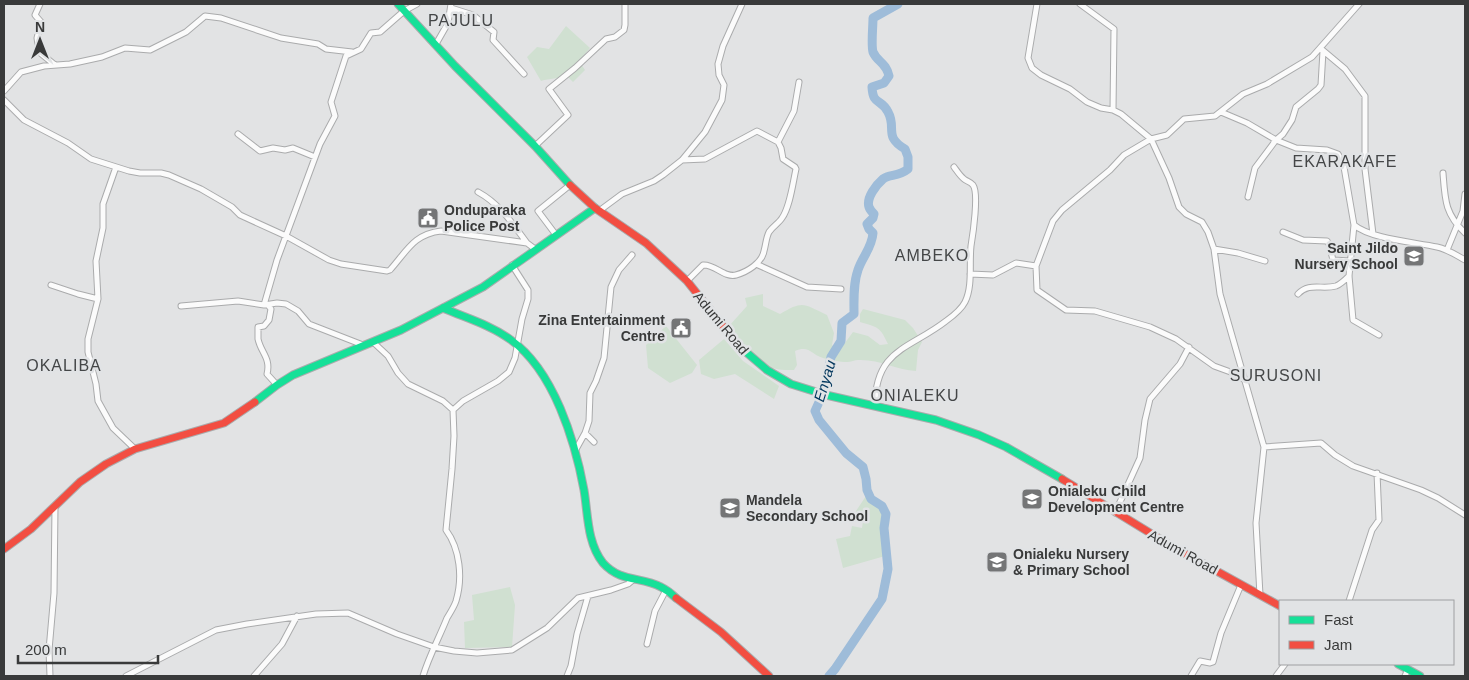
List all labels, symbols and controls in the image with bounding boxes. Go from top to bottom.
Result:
district label: PAJULU [428,12,494,29]
north arrow [15,15,65,65]
text: N [35,19,45,35]
district label: EKARAKAFE [1292,153,1398,170]
place label: Onduparaka Police Post [444,202,526,234]
public building icon: Onduparaka Police Post [416,206,440,230]
place label: Saint Jildo Nursery School [1295,240,1398,272]
school or university icon: Saint Jildo Nursery School [1402,244,1426,268]
district label: AMBEKO [895,247,969,264]
street label: Adumi Road [690,288,752,358]
place label: Zina Entertainment Centre [538,312,665,344]
public building icon: Zina Entertainment Centre [669,316,693,340]
district label: OKALIBA [26,357,102,374]
water label: Enyau [810,357,839,404]
district label: SURUSONI [1230,367,1322,384]
district label: ONIALEKU [871,387,959,404]
place label: Onialeku Child Development Centre [1048,483,1184,515]
school or university icon: Onialeku Child Development Centre [1020,487,1044,511]
place label: Mandela Secondary School [746,492,868,524]
school or university icon: Mandela Secondary School [718,496,742,520]
street label: Adumi Road [1145,526,1221,578]
place label: Onialeku Nursery & Primary School [1013,546,1130,578]
school or university icon: Onialeku Nursery & Primary School [985,550,1009,574]
legend [1279,600,1454,665]
text: Fast [1324,611,1354,628]
scale bar [18,632,158,664]
text: Jam [1324,636,1352,653]
text: 200 m [25,641,67,658]

